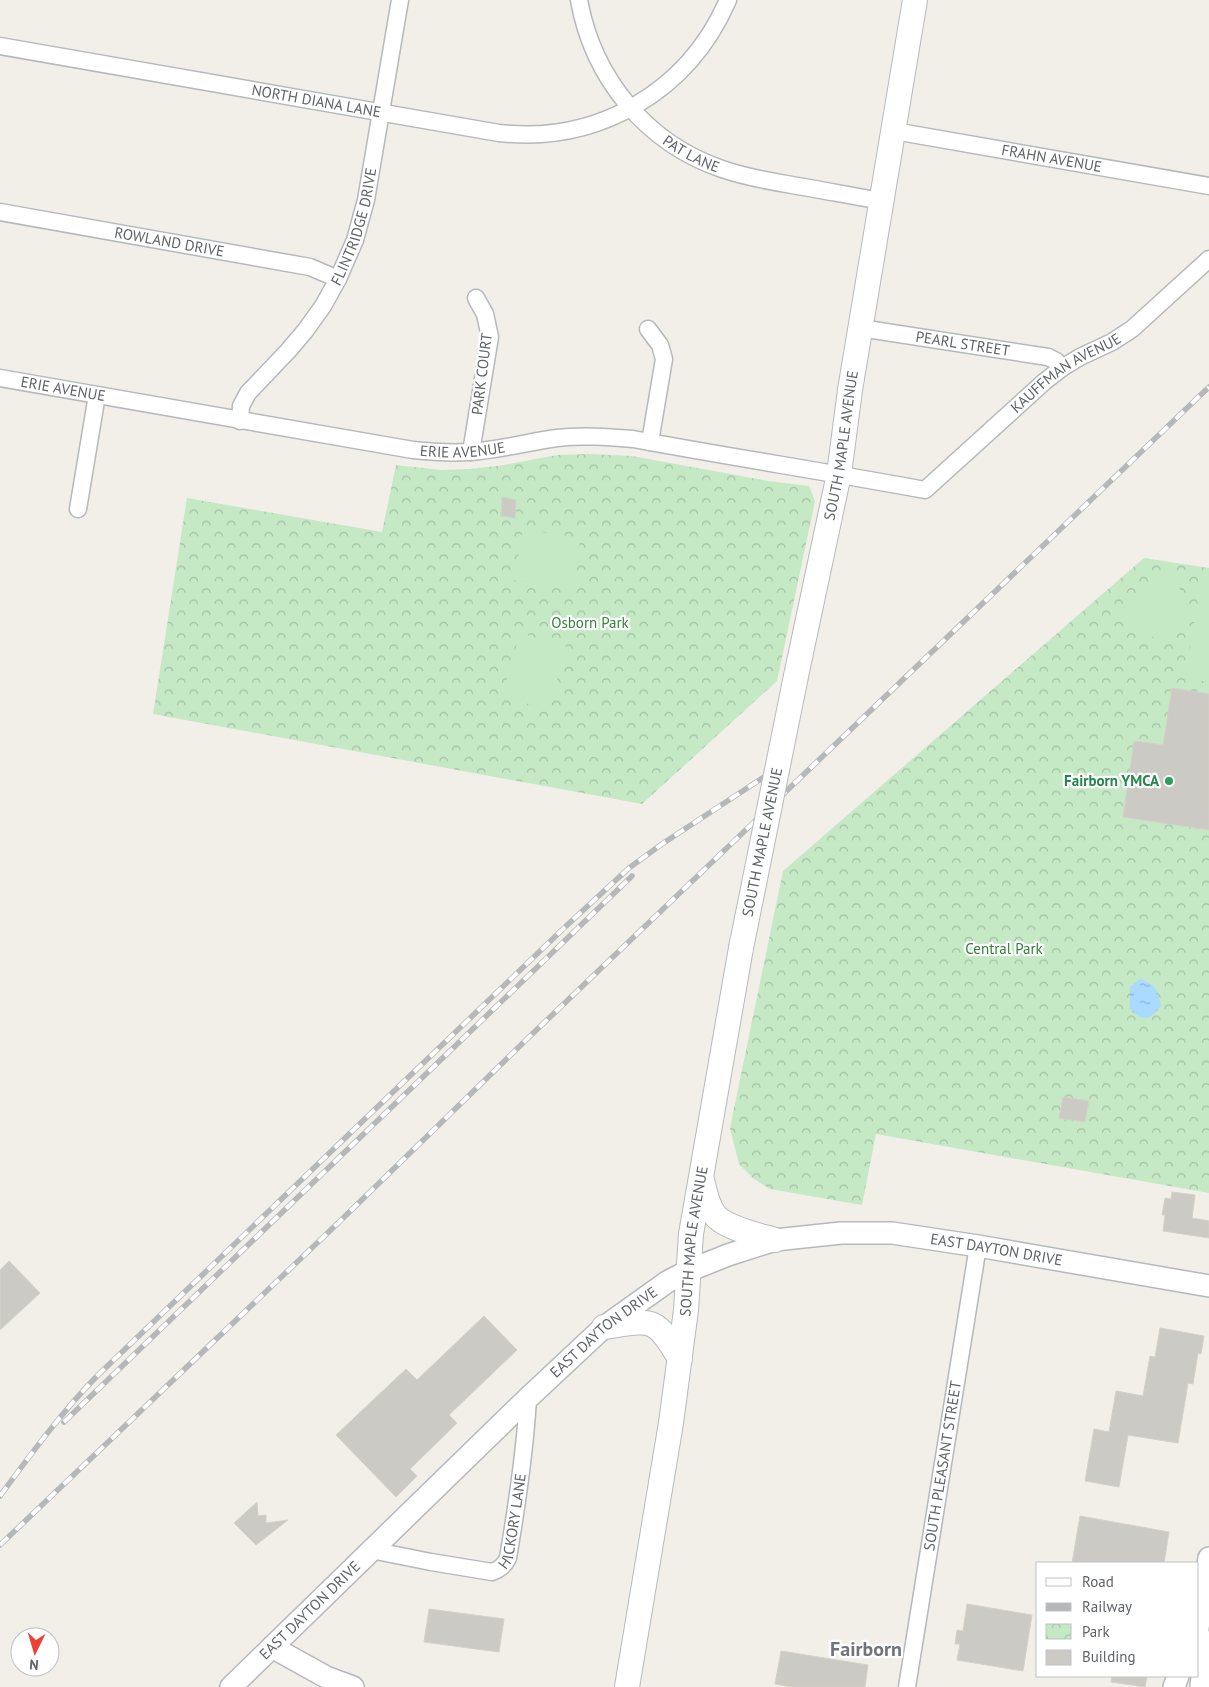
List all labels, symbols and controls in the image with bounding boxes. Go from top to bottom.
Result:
street label: NORTH DIANA LANE [250,80,382,121]
street label: PAT LANE [659,131,722,176]
street label: FRAHN AVENUE [1000,140,1103,176]
street label: FLINTRIDGE DRIVE [326,166,380,289]
street label: ROWLAND DRIVE [113,223,226,261]
street label: PEARL STREET [914,327,1012,360]
street label: KAUFFMAN AVENUE [1006,329,1124,417]
street label: PARK COURT [467,331,496,416]
street label: SOUTH MAPLE AVENUE [819,369,862,522]
street label: ERIE AVENUE [19,372,107,405]
street label: ERIE AVENUE [419,437,507,461]
park label: Osborn Park [551,613,630,632]
street label: SOUTH MAPLE AVENUE [738,766,786,918]
place label: Fairborn YMCA [1064,771,1160,790]
marker: Fairborn YMCA [1163,775,1175,787]
park label: Central Park [965,939,1044,958]
street label: SOUTH MAPLE AVENUE [675,1164,712,1317]
street label: EAST DAYTON DRIVE [929,1229,1064,1269]
street label: EAST DAYTON DRIVE [546,1282,661,1382]
street label: SOUTH PLEASANT STREET [919,1379,965,1552]
street label: HICKORY LANE [494,1472,530,1573]
street label: EAST DAYTON DRIVE [255,1557,364,1663]
legend [1036,1562,1199,1677]
text: Road [1082,1572,1114,1591]
text: Railway [1082,1597,1132,1616]
text: Park [1082,1622,1110,1641]
north arrow [10,1627,60,1677]
district label: Fairborn [830,1636,902,1662]
text: Building [1082,1647,1136,1666]
text: N [28,1656,39,1674]

